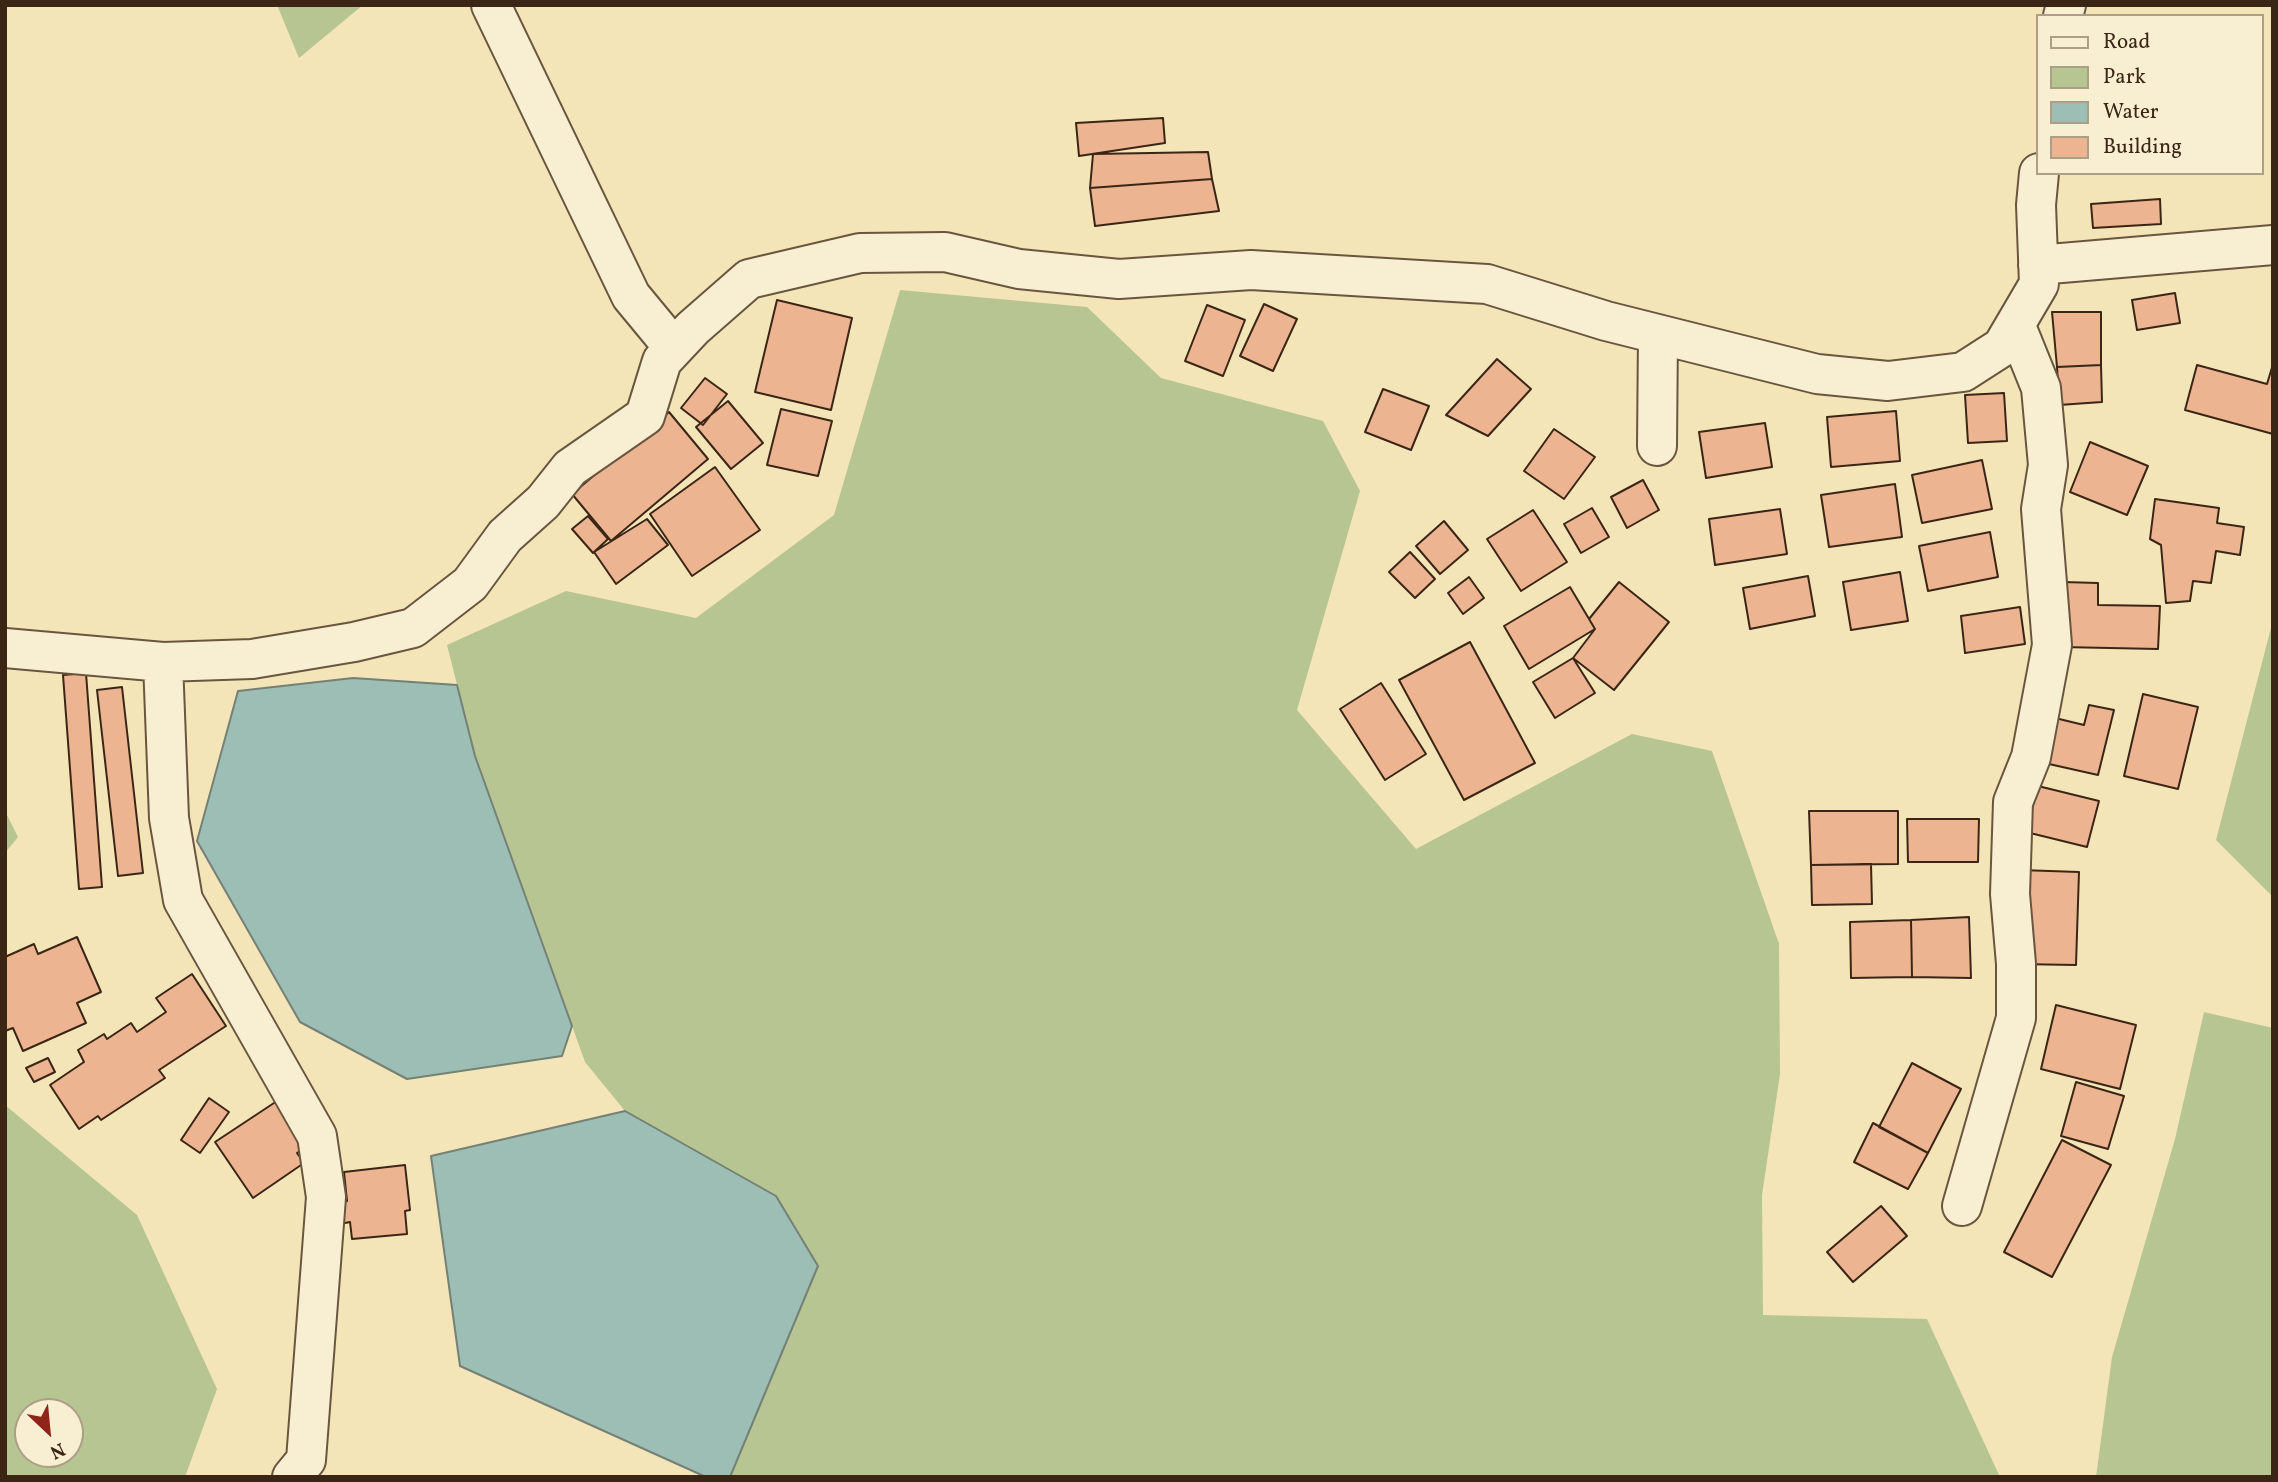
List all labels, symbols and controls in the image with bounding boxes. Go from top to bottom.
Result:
legend [2036,14,2264,175]
text: Road [2103,28,2150,57]
text: Park [2103,63,2146,92]
text: Water [2103,98,2159,127]
text: Building [2103,133,2182,162]
north arrow [14,1398,84,1468]
text: N [45,1435,69,1465]

